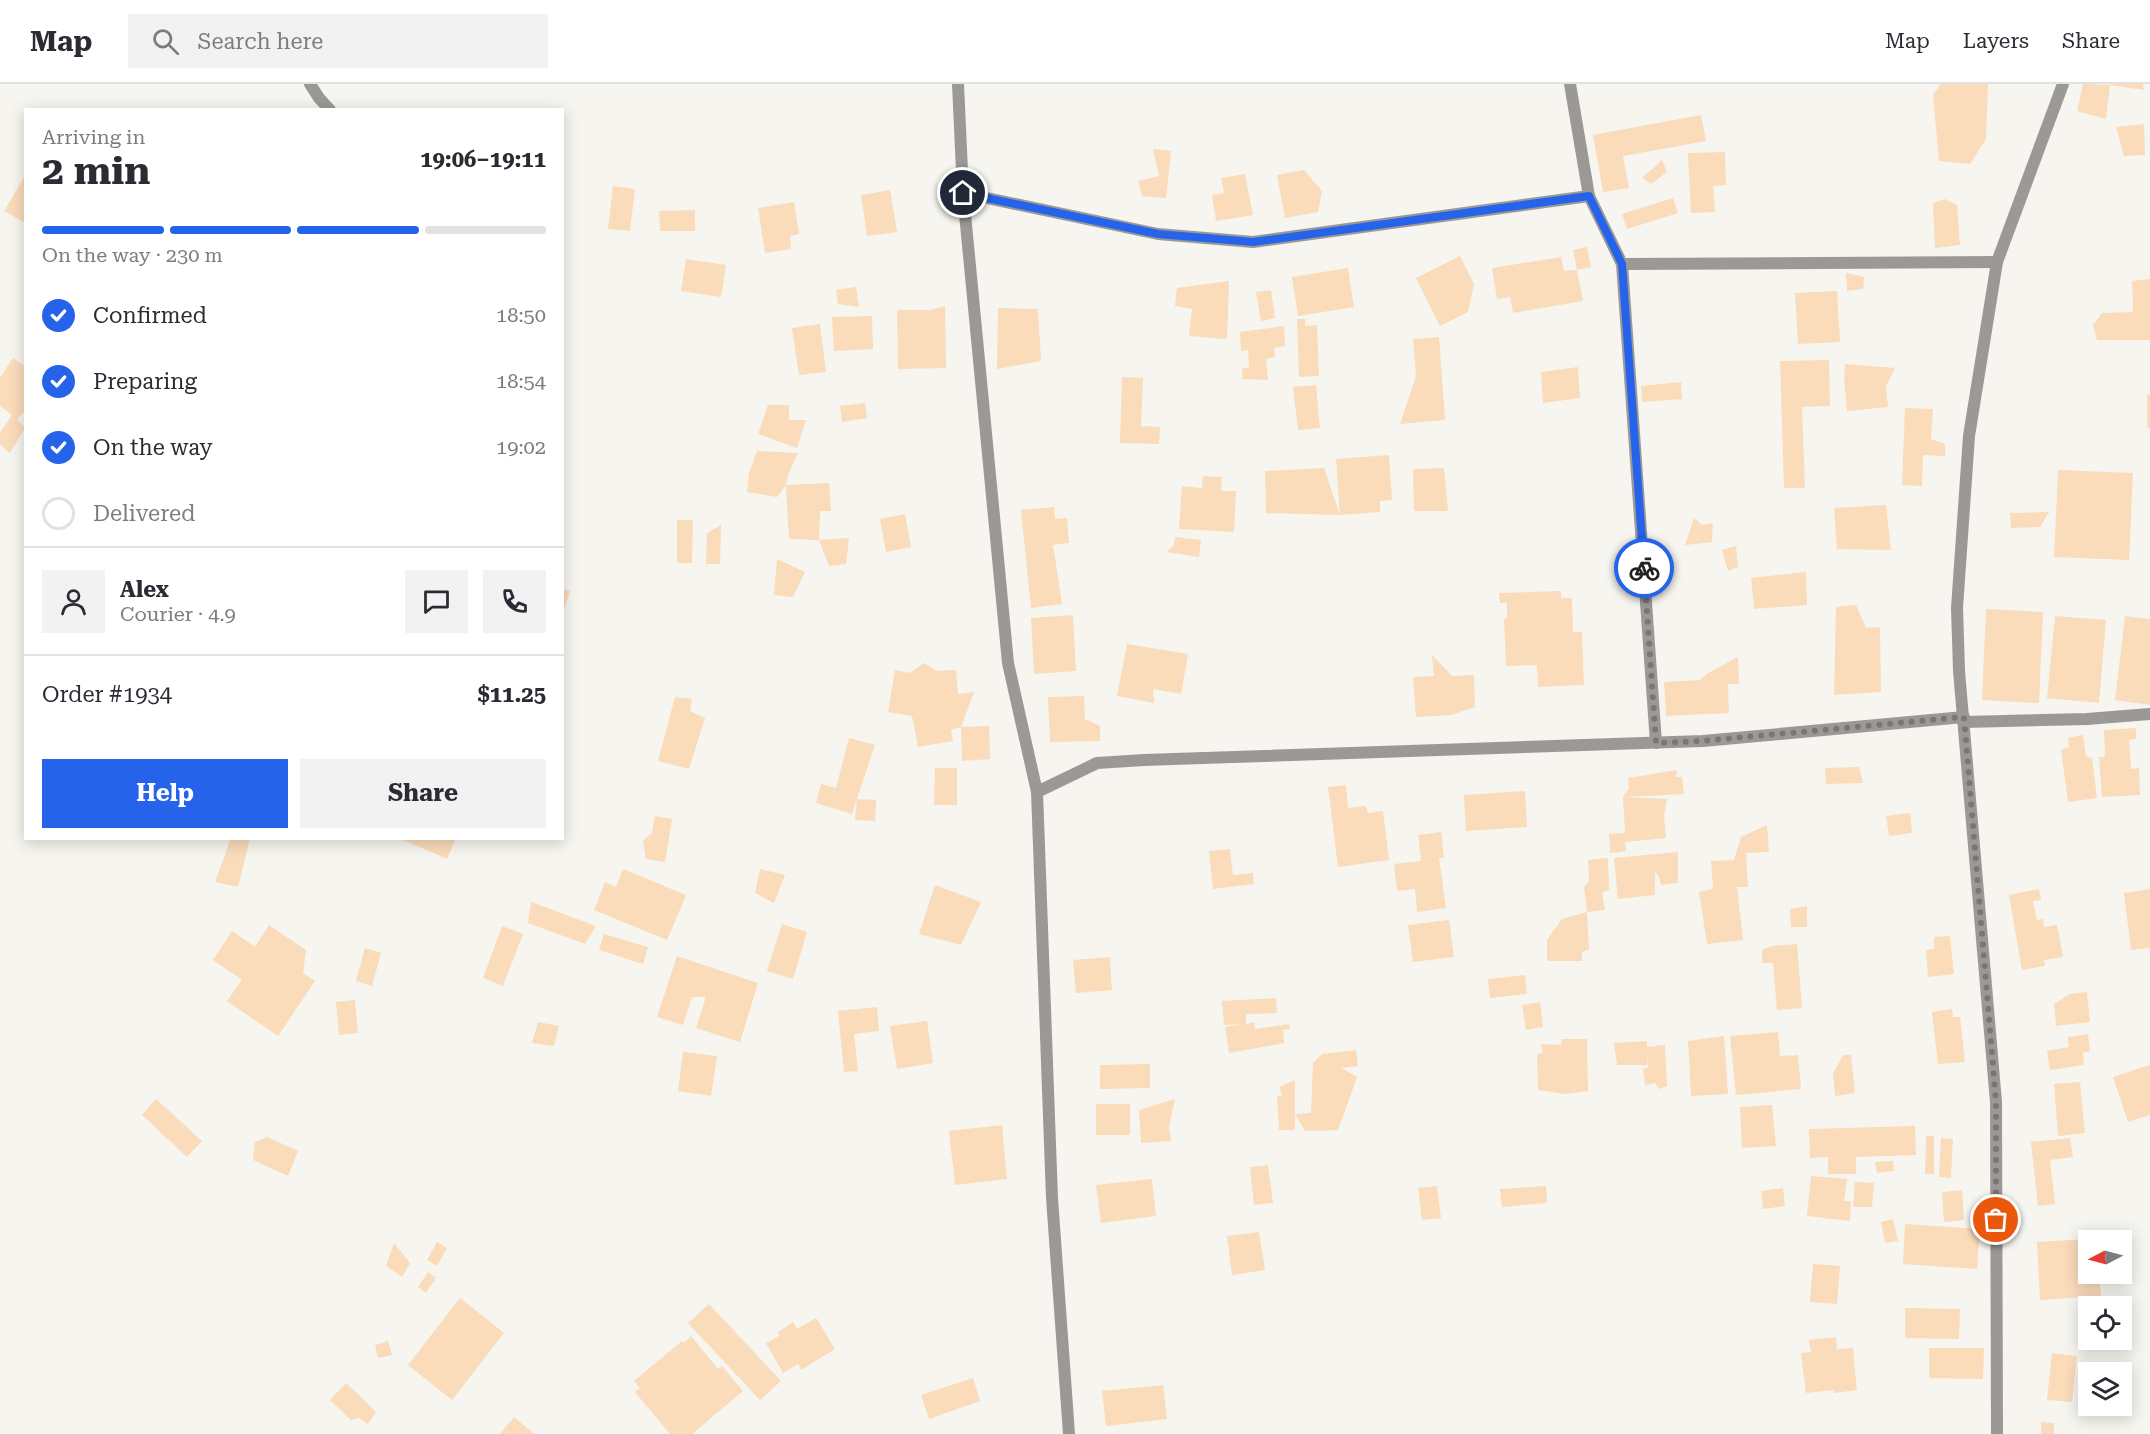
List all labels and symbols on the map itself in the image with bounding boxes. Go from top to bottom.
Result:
pin [937,167,988,218]
courier [1614,538,1674,598]
pin [1970,1194,2021,1245]
north arrow [2078,1230,2132,1284]

